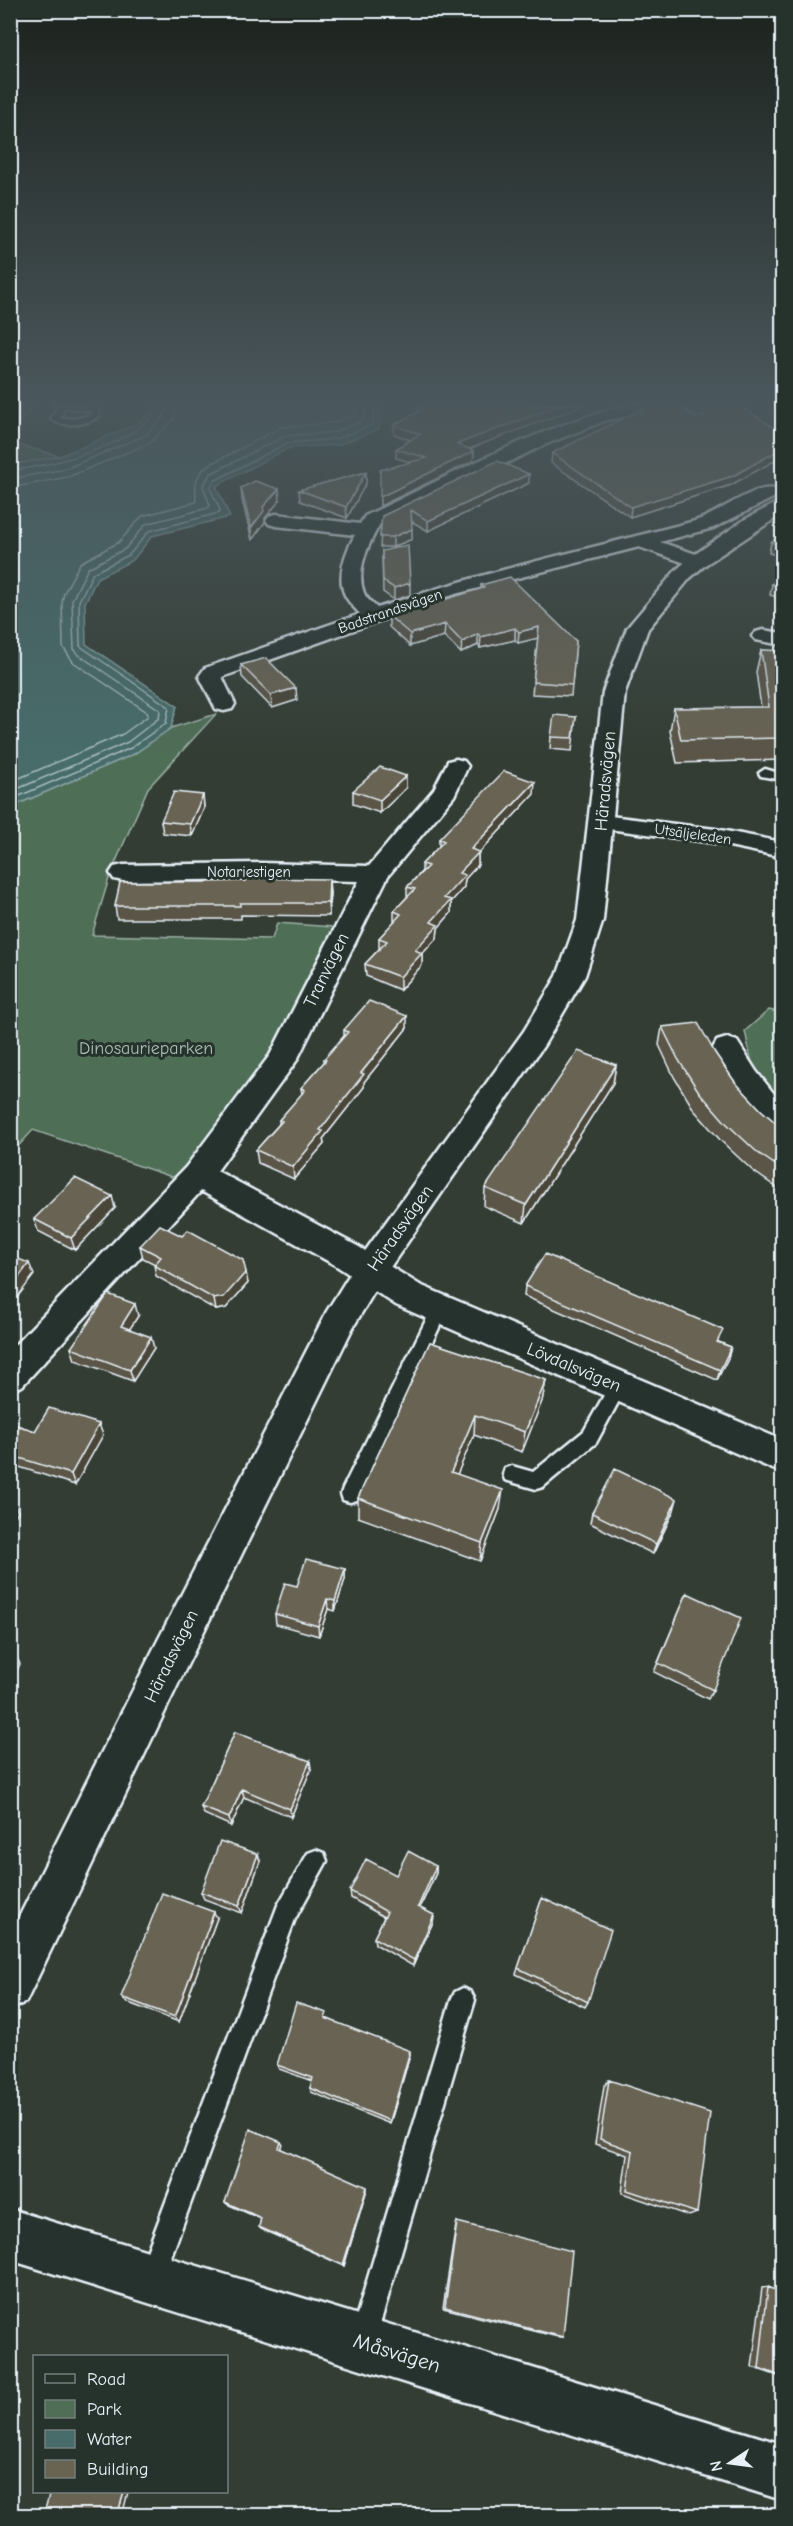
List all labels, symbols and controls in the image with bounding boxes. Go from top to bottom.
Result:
street label: Badstrandsvägen [336,585,444,637]
street label: Häradsvägen [591,730,620,832]
street label: Utsäljeleden [653,820,733,848]
street label: Notariestigen [207,863,291,881]
street label: Tranvägen [299,929,354,1011]
park label: Dinosaurieparken [79,1038,213,1059]
street label: Häradsvägen [363,1181,438,1275]
street label: Lövdalsvägen [523,1338,624,1397]
street label: Häradsvägen [140,1607,203,1706]
street label: Måsvägen [351,2328,443,2378]
legend [33,2355,228,2493]
text: Road [87,2369,126,2390]
text: Park [87,2399,122,2420]
text: Water [87,2429,132,2450]
north arrow [700,2433,760,2493]
text: Building [87,2459,149,2480]
text: N [706,2459,726,2473]

